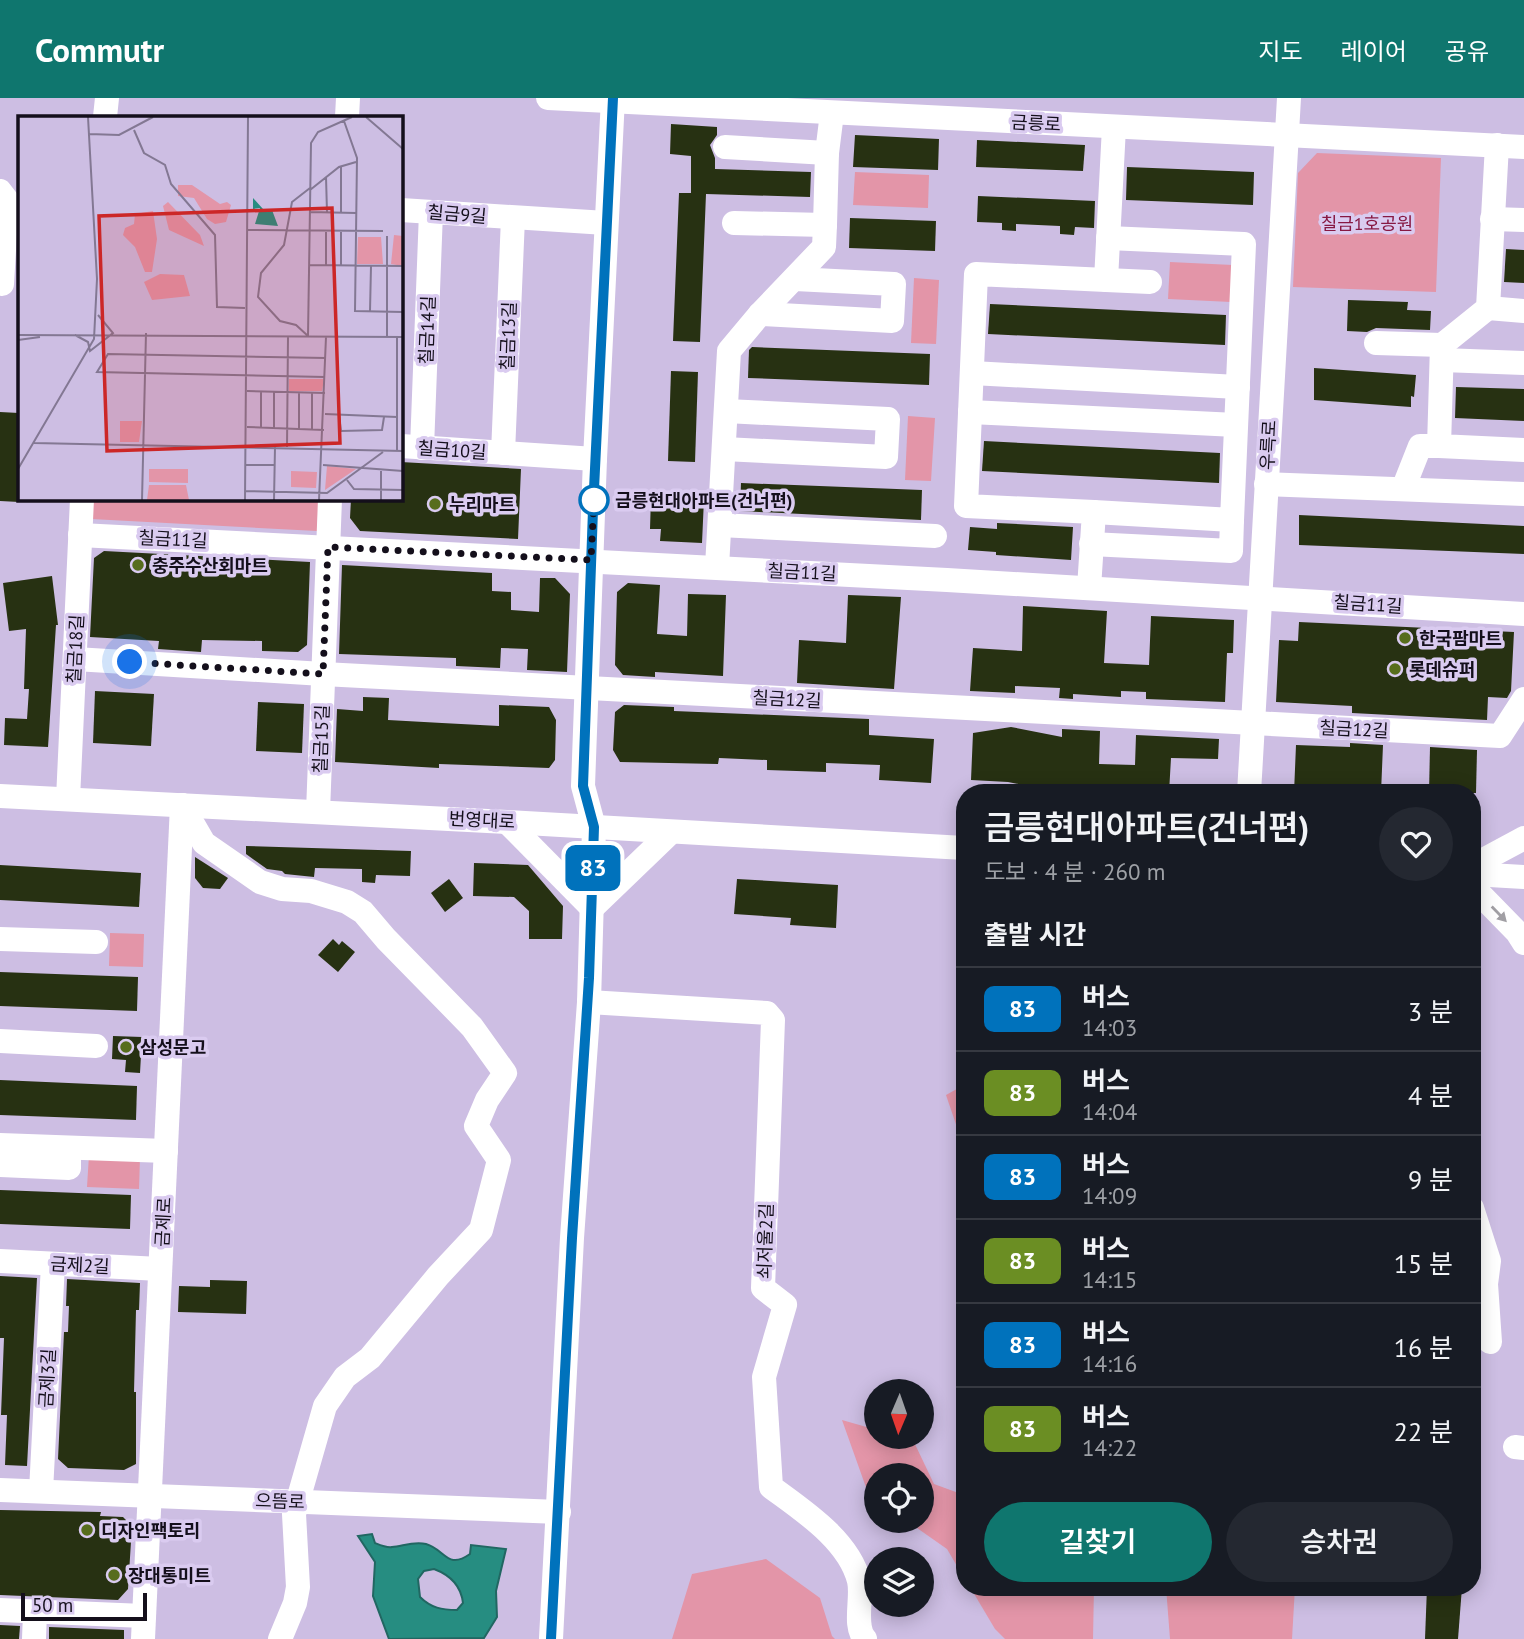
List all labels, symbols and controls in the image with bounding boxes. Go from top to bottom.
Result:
text: Commutr [35,28,164,71]
text: 지도 [1258,36,1303,67]
text: 레이어 [1341,36,1407,67]
text: 공유 [1445,36,1489,67]
street label: 금릉로 [1011,110,1061,136]
inset map [18,116,402,500]
street label: 칠금9길 [426,200,488,228]
park label: 칠금1호공원 [1321,212,1413,235]
street label: 칠금14길 [414,295,440,365]
street label: 칠금13길 [495,301,521,371]
street label: 우륵로 [1255,420,1281,470]
street label: 칠금10길 [417,436,487,464]
marker: 금릉현대아파트(건너편) [579,485,609,515]
place label: 금릉현대아파트(건너편) [615,489,792,512]
place label: 누리마트 [449,493,515,516]
marker: 누리마트 [427,496,443,512]
street label: 칠금11길 [138,526,208,552]
place label: 충주수산회마트 [152,554,268,577]
marker: 충주수산회마트 [130,557,146,573]
street label: 칠금11길 [767,559,837,585]
street label: 칠금11길 [1333,590,1403,618]
street label: 칠금18길 [62,614,88,684]
place label: 한국팜마트 [1419,627,1502,650]
marker: 한국팜마트 [1397,630,1413,646]
your location [112,644,147,679]
place label: 롯데슈퍼 [1409,658,1475,681]
marker: 롯데슈퍼 [1387,661,1403,677]
street label: 칠금12길 [752,686,822,712]
street label: 칠금15길 [308,704,334,774]
street label: 칠금12길 [1319,716,1389,742]
text: 금릉현대아파트(건너편) [984,805,1309,848]
street label: 번영대로 [448,807,516,833]
button: heart [1379,807,1453,881]
line badge: 83 [562,845,624,891]
text: 83 [579,852,607,883]
text: 도보 · 4 분 · 260 m [984,857,1165,886]
one-way arrow [1490,905,1507,922]
text: 출발 시간 [984,918,1086,951]
text: 버스 [1082,980,1130,1013]
text: 83 [1009,993,1036,1024]
text: 3 분 [1408,995,1453,1028]
text: 14:03 [1082,1013,1137,1042]
place label: 삼성문고 [140,1036,206,1059]
marker: 삼성문고 [118,1039,134,1055]
text: 버스 [1082,1064,1130,1097]
text: 83 [1009,1077,1036,1108]
text: 4 분 [1408,1079,1453,1112]
text: 14:04 [1082,1097,1137,1126]
text: 버스 [1082,1148,1130,1181]
text: 83 [1009,1161,1036,1192]
text: 9 분 [1408,1163,1453,1196]
text: 14:09 [1082,1181,1137,1210]
street label: 금제로 [150,1197,176,1247]
street label: 쇠저울2길 [752,1203,778,1279]
text: 버스 [1082,1232,1130,1265]
text: 83 [1009,1245,1036,1276]
text: 15 분 [1394,1247,1453,1280]
street label: 금제2길 [50,1252,110,1278]
text: 14:15 [1082,1265,1137,1294]
text: 버스 [1082,1316,1130,1349]
text: 83 [1009,1329,1036,1360]
text: 16 분 [1394,1331,1453,1364]
street label: 금제3길 [34,1348,60,1408]
text: 14:16 [1082,1349,1137,1378]
north arrow [864,1379,934,1449]
map controls [864,1379,934,1617]
text: 버스 [1082,1400,1130,1433]
text: 83 [1009,1413,1036,1444]
text: 22 분 [1394,1415,1453,1448]
text: 14:22 [1082,1433,1137,1462]
button: locate [864,1463,934,1533]
street label: 으뜸로 [255,1489,305,1513]
button: 길찾기 [984,1502,1212,1582]
button: 승차권 [1226,1502,1453,1582]
place label: 디자인팩토리 [101,1519,200,1542]
marker: 디자인팩토리 [79,1522,95,1538]
button: layers [864,1547,934,1617]
place label: 장대통미트 [128,1564,211,1587]
marker: 장대통미트 [106,1567,122,1583]
scale bar [21,1590,147,1622]
text: 50 m [32,1593,73,1617]

